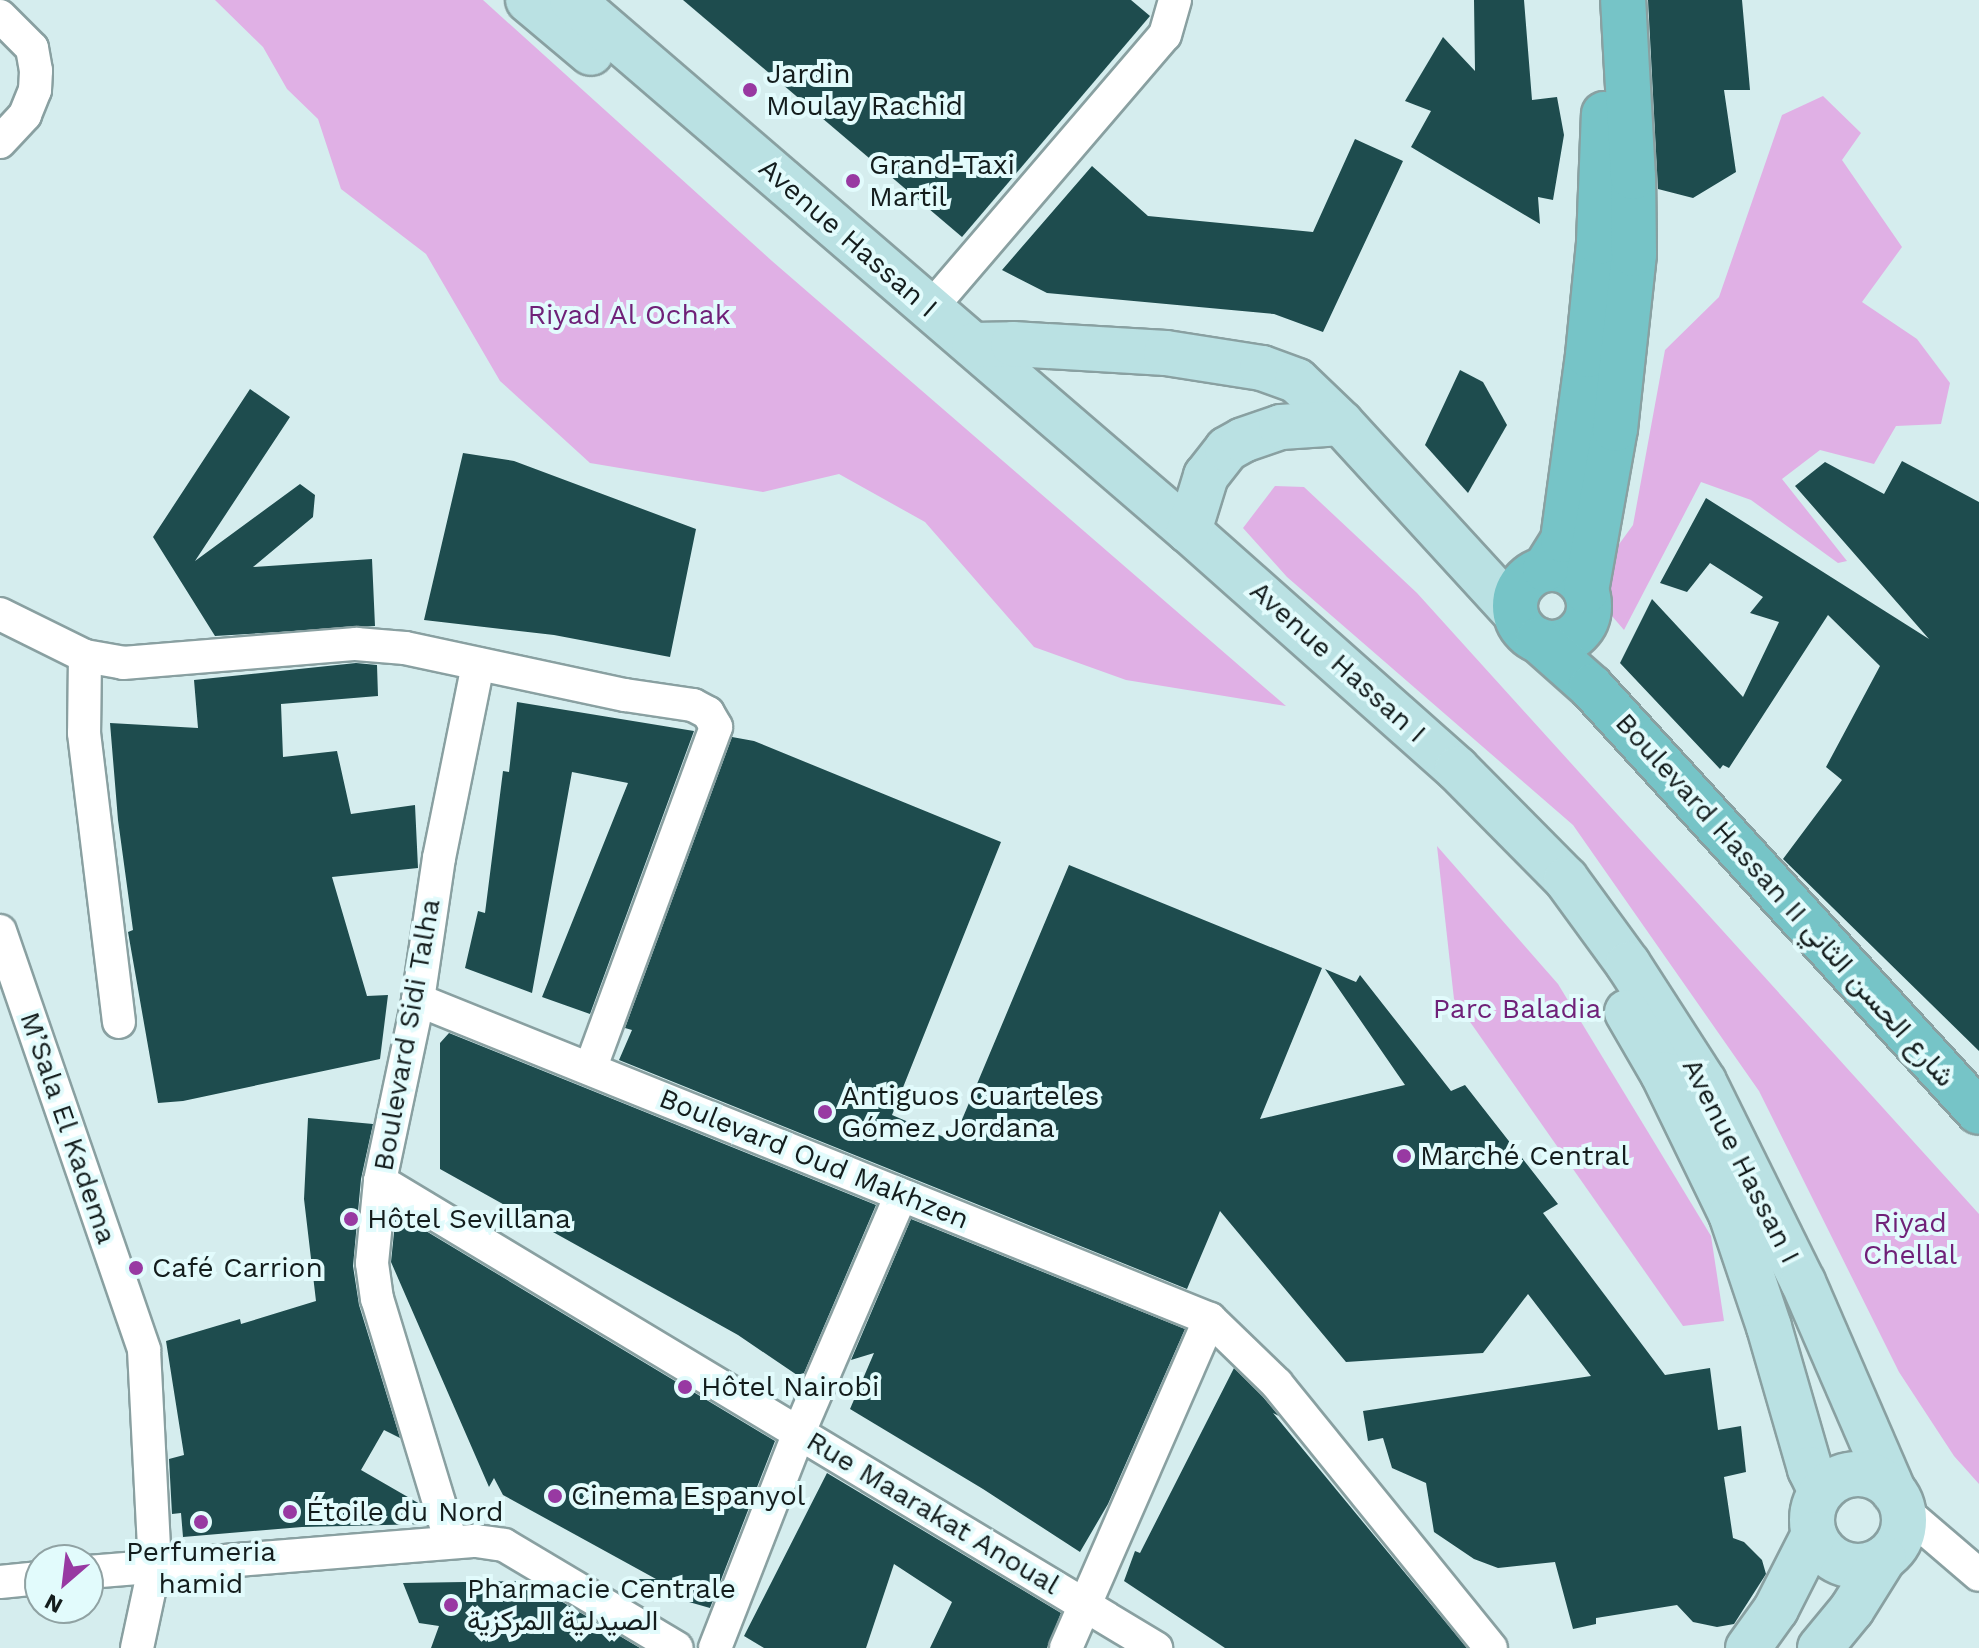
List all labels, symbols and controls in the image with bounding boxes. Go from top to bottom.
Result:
place label: Jardin Moulay Rachid [766,57,964,123]
marker: Jardin Moulay Rachid [741,81,759,99]
place label: Grand-Taxi Martil [869,148,1015,214]
street label: Avenue Hassan I [752,151,944,325]
marker: Grand-Taxi Martil [844,172,862,190]
park label: Riyad Al Ochak [526,298,732,332]
street label: Avenue Hassan I [1243,574,1433,750]
street label: Boulevard Hassan II شارع الحسن الثاني [1608,706,1962,1094]
street label: Boulevard Sidi Talha [366,896,448,1174]
park label: Parc Baladia [1433,992,1601,1026]
street label: M’Sala El Kadema [12,1007,124,1249]
street label: Avenue Hassan I [1675,1053,1807,1269]
place label: Antiguos Cuarteles Gómez Jordana [841,1079,1099,1145]
street label: Boulevard Oud Makhzen [654,1081,974,1237]
marker: Antiguos Cuarteles Gómez Jordana [816,1103,834,1121]
place label: Marché Central [1420,1139,1629,1173]
marker: Marché Central [1395,1147,1413,1165]
place label: Hôtel Sevillana [367,1202,572,1236]
park label: Riyad Chellal [1863,1206,1957,1272]
marker: Hôtel Sevillana [342,1210,360,1228]
place label: Café Carrion [152,1251,323,1285]
marker: Café Carrion [127,1259,145,1277]
place label: Hôtel Nairobi [701,1370,880,1404]
marker: Hôtel Nairobi [676,1378,694,1396]
street label: Rue Maarakat Anoual [800,1424,1066,1602]
place label: Cinema Espanyol [571,1479,806,1513]
marker: Cinema Espanyol [546,1487,564,1505]
place label: Étoile du Nord [306,1495,504,1529]
marker: Étoile du Nord [281,1503,299,1521]
marker: Perfumeria hamid [192,1513,210,1531]
place label: Perfumeria hamid [126,1535,276,1601]
north arrow [24,1544,104,1624]
place label: Pharmacie Centrale الصيدلية المركزية [467,1572,736,1638]
text: N [40,1589,67,1619]
marker: Pharmacie Centrale الصيدلية المركزية [442,1596,460,1614]

